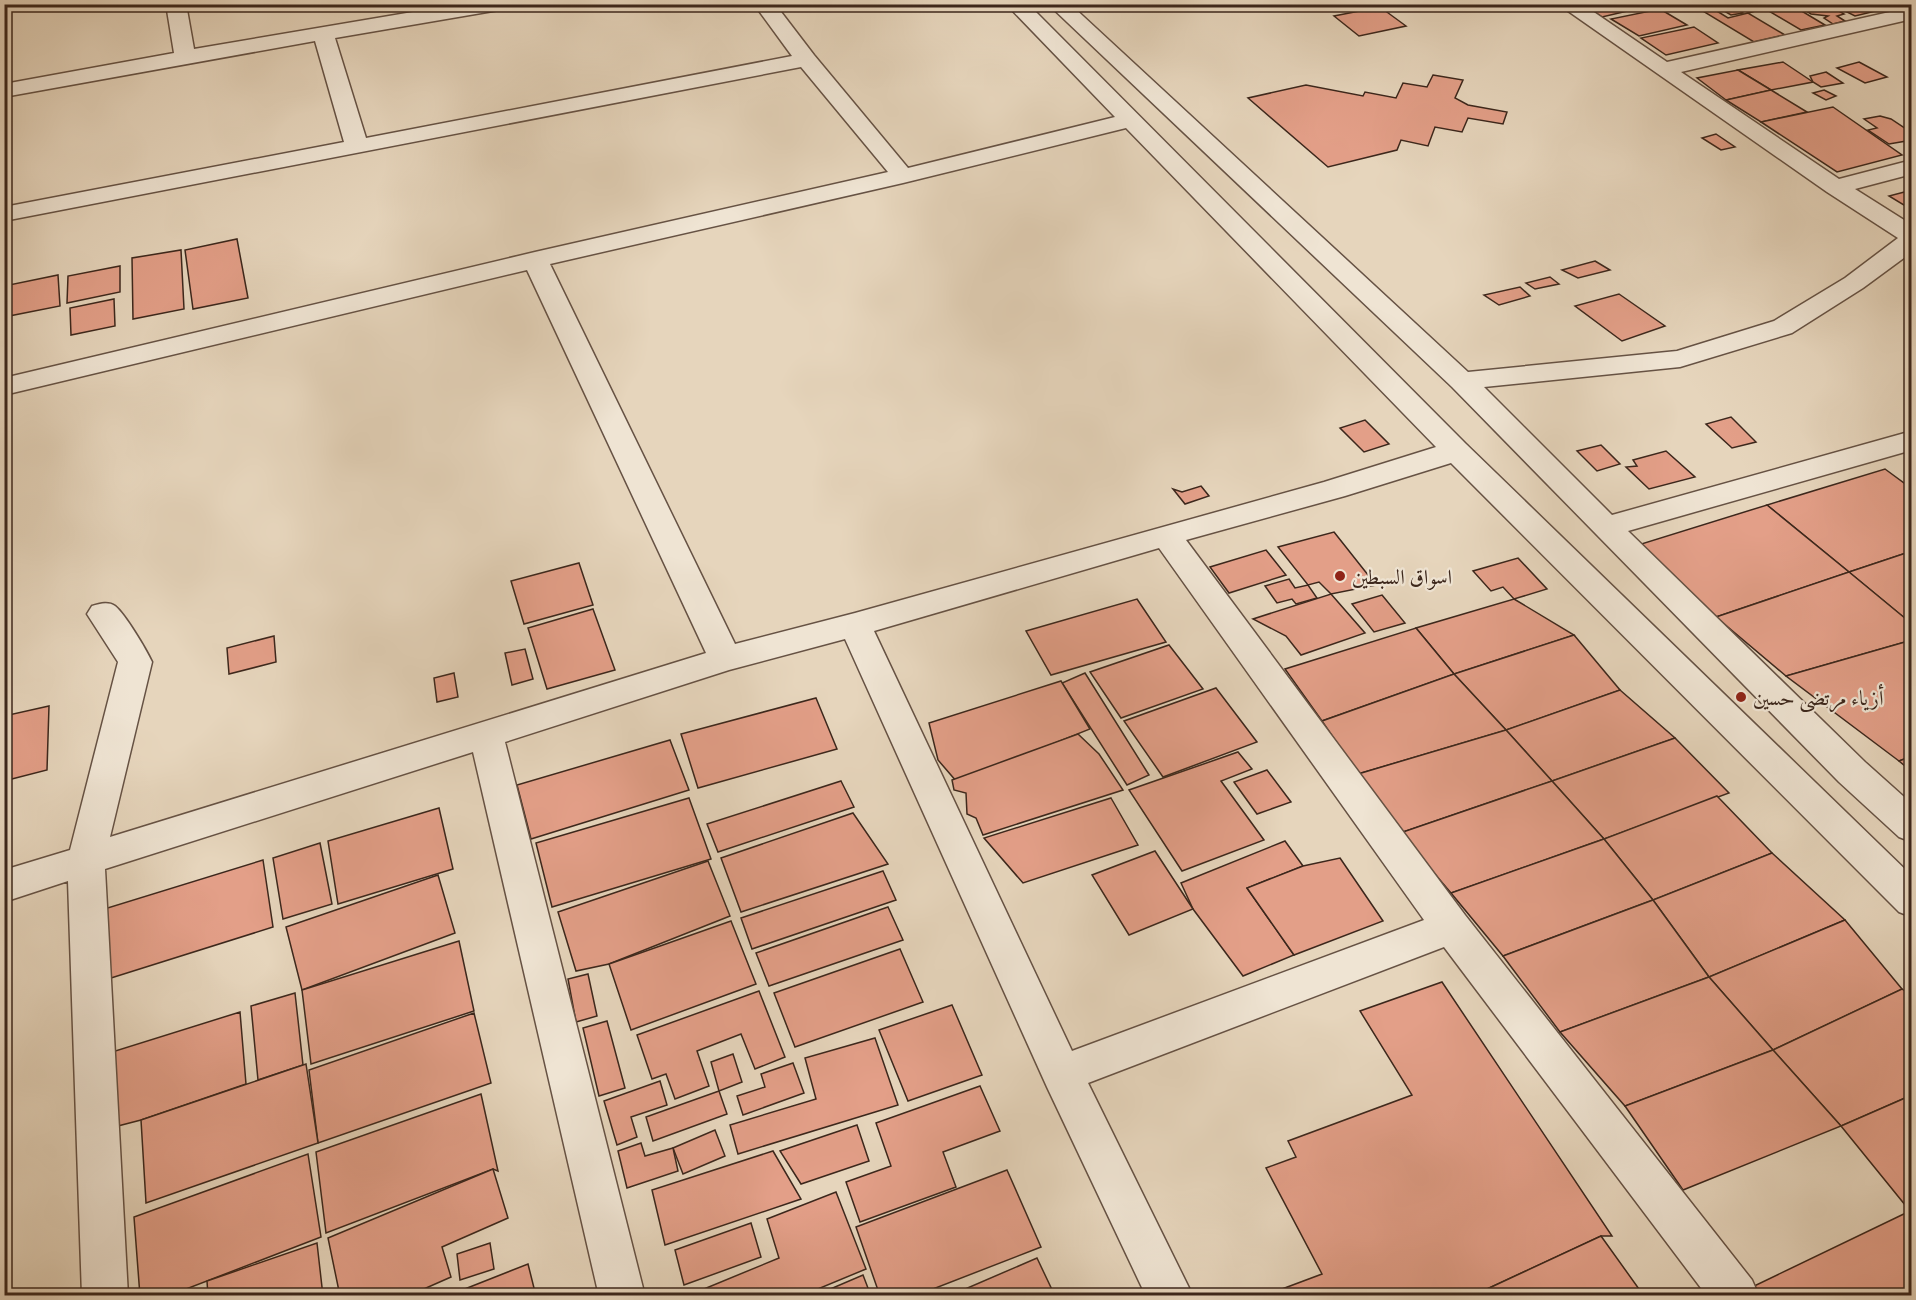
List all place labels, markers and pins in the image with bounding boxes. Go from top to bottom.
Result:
place label: اسواق السبطين [1352,561,1452,592]
marker: اسواق السبطين [1333,569,1347,583]
place label: أزياء مرتضى حسين [1753,682,1884,713]
marker: أزياء مرتضى حسين [1734,690,1748,704]

